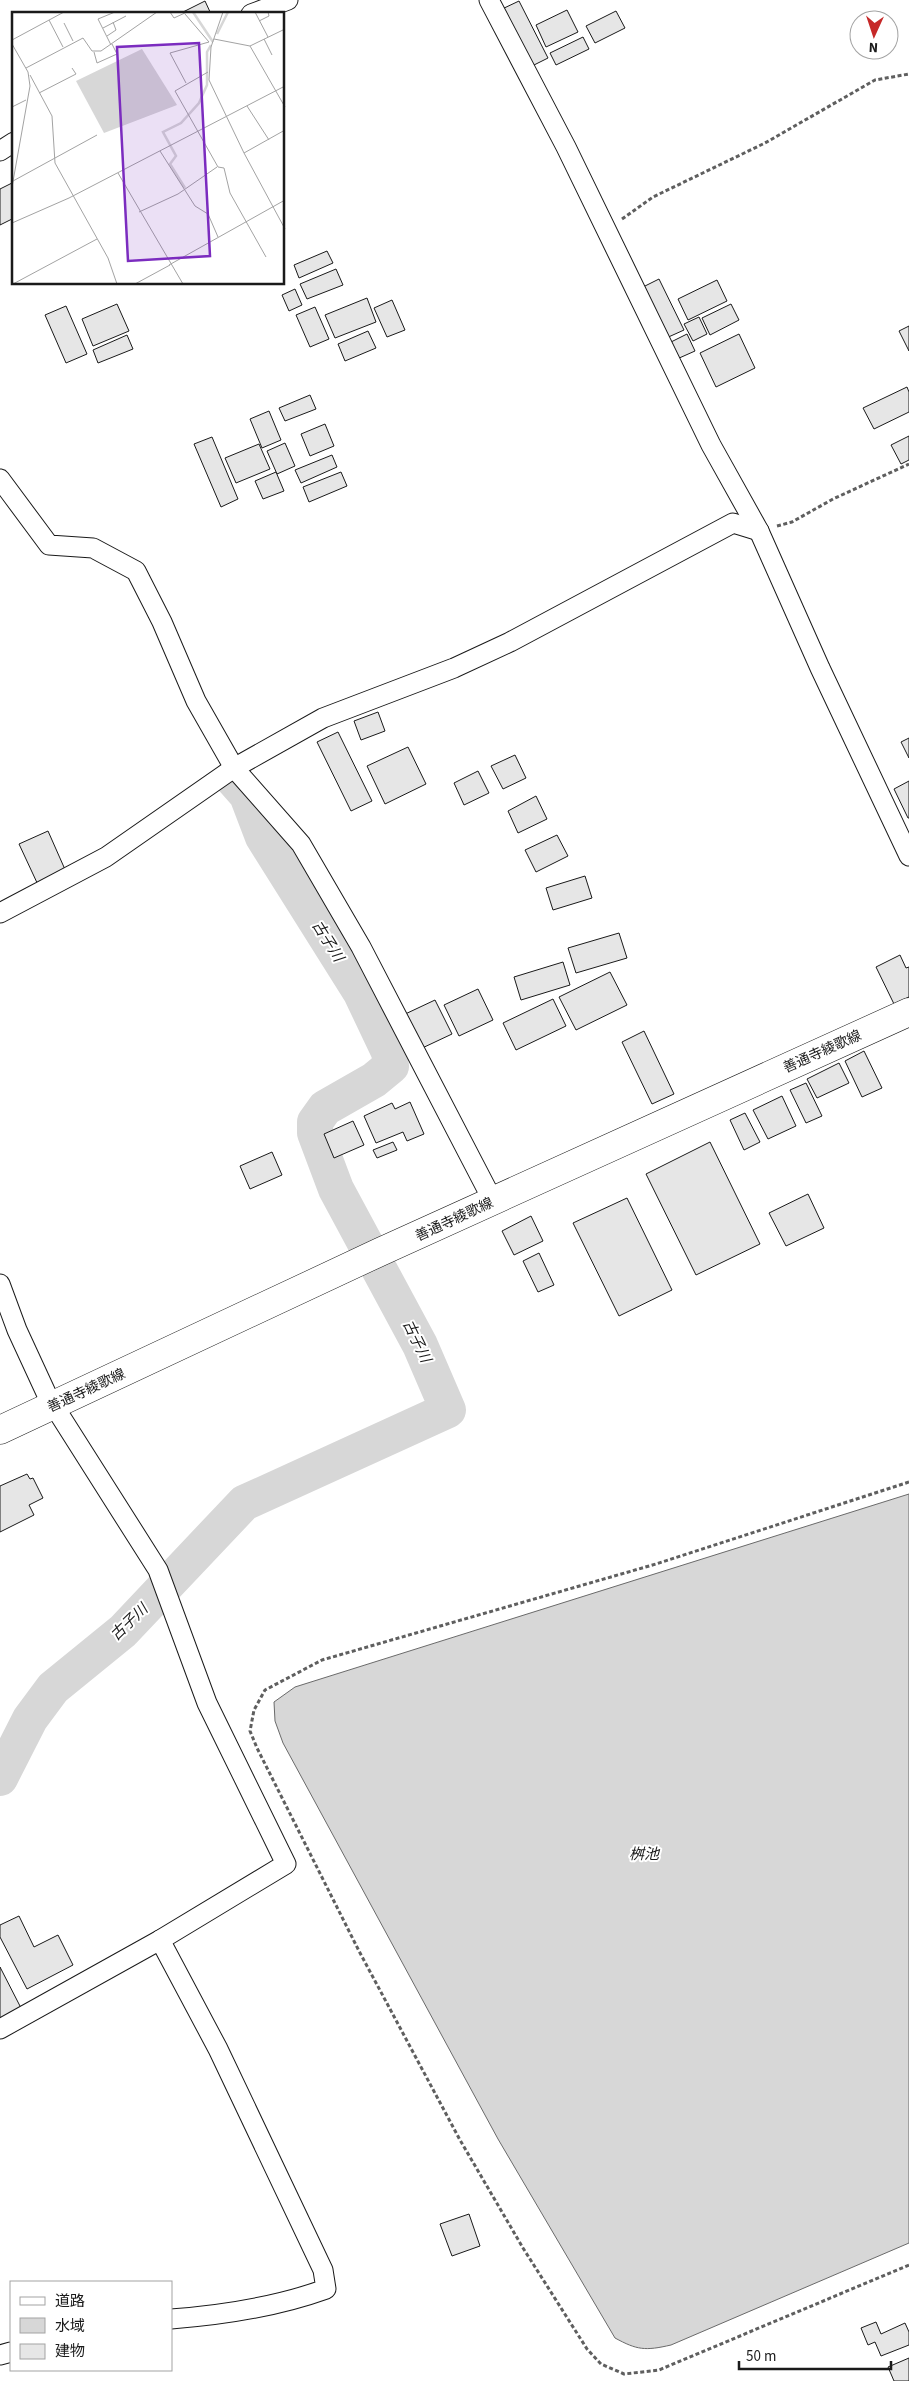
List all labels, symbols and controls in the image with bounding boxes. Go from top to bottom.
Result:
north arrow [849,10,899,60]
inset map [12,12,285,285]
text: N [868,37,879,57]
water label: 古子川 [307,917,349,968]
street label: 善通寺綾歌線 [780,1026,865,1078]
street label: 善通寺綾歌線 [412,1193,497,1247]
water label: 古子川 [397,1316,437,1368]
street label: 善通寺綾歌線 [44,1364,129,1418]
water label: 古子川 [106,1598,154,1646]
water label: 桝池 [629,1844,661,1865]
legend [10,2281,172,2371]
text: 道路 [55,2291,85,2312]
text: 水域 [55,2316,85,2337]
scale bar [739,2338,892,2370]
text: 建物 [55,2341,85,2362]
text: 50 m [746,2346,776,2367]

